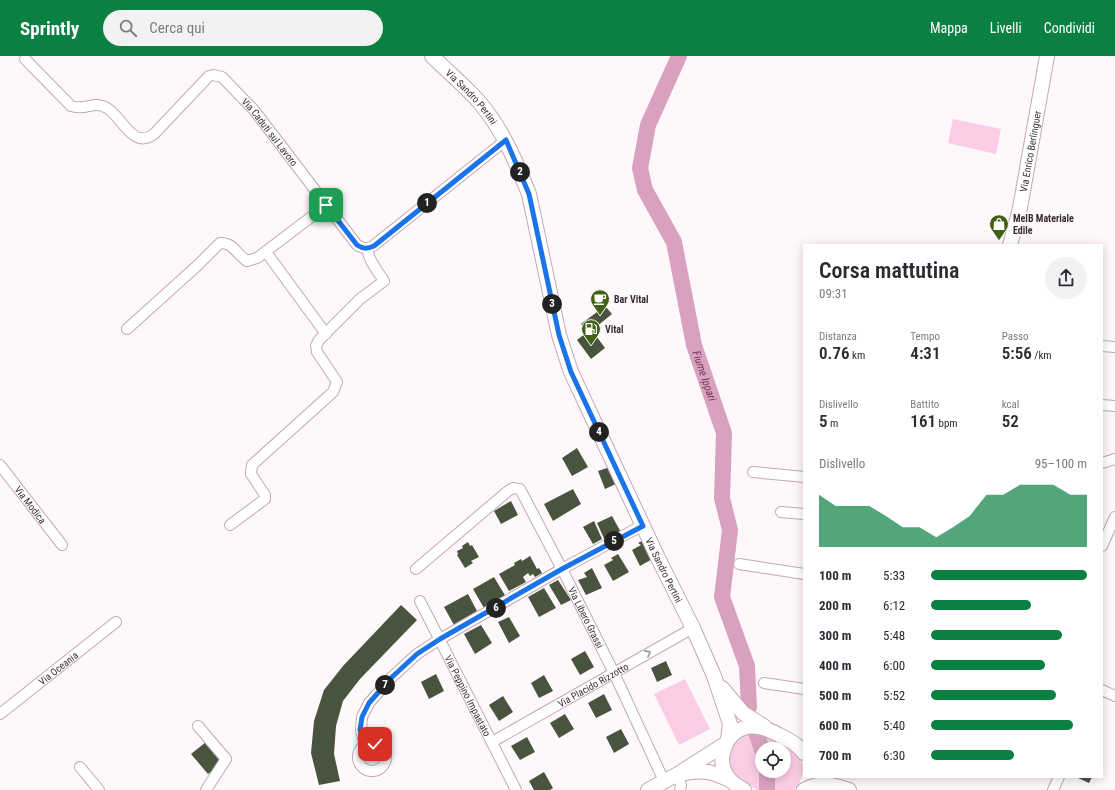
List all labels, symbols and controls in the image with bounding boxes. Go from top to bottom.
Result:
search box [103,10,383,46]
text: Sprintly [20,17,79,40]
icon: search [117,17,139,39]
text: Cerca qui [149,19,205,37]
text: Mappa [930,20,968,36]
text: Livelli [990,20,1022,36]
text: Condividi [1044,20,1095,36]
street label: Via Sandro Pertini [443,67,499,127]
street label: Via Caduti sul Lavoro [239,96,300,168]
street label: Via Enrico Berlinguer [1018,110,1043,193]
pin: 2 [510,162,530,182]
text: 2 [517,165,523,178]
pin [309,188,343,222]
pin: 1 [417,193,437,213]
icon: arrive [315,194,337,216]
text: 1 [424,196,430,209]
shop icon: MelB Materiale Edile [988,213,1010,241]
place label: MelB Materiale Edile [1013,213,1074,236]
button: share [1045,257,1087,299]
text: Corsa mattutina [819,258,959,283]
text: 09:31 [819,286,848,301]
cafe icon: Bar Vital [589,288,611,316]
pin: 3 [542,294,562,314]
place label: Bar Vital [614,294,649,305]
text: 3 [549,297,555,310]
fuel station icon: Vital [580,318,602,346]
place label: Vital [605,324,624,335]
text: Distanza [819,330,857,343]
text: Tempo [910,330,940,343]
text: Passo [1002,330,1029,343]
text: 0.76 [819,343,850,363]
text: 4:31 [910,343,940,363]
text: 5:56 [1002,343,1032,363]
water label: Fiume Ippari [689,349,719,403]
text: km [850,349,865,362]
text: /km [1032,349,1052,362]
text: Dislivello [819,398,858,411]
text: Battito [910,398,939,411]
text: kcal [1002,398,1019,411]
text: 5 [819,411,828,431]
text: 161 [910,411,936,431]
text: 52 [1002,411,1019,431]
text: m [828,417,838,430]
text: bpm [936,417,958,430]
pin: 4 [589,422,609,442]
text: 4 [596,425,602,438]
text: Dislivello [819,456,865,471]
text: 95–100 m [1035,456,1087,471]
street label: Via Modica [12,484,48,526]
pin: 5 [604,531,624,551]
text: 5 [611,534,617,547]
street label: Via Sandro Pertini [643,536,684,605]
text: 100 m [819,568,851,583]
text: 5:33 [883,568,905,583]
street label: Via Libero Grassi [566,585,606,650]
pin: 6 [486,598,506,618]
text: 200 m [819,598,851,613]
text: 6:12 [883,598,905,613]
text: 6 [493,601,499,614]
text: 300 m [819,628,851,643]
text: 5:48 [883,628,905,643]
street label: Via Oceania [36,649,80,687]
one-way arrow [644,651,651,658]
street label: Via Peppino Impastato [442,653,493,738]
text: 400 m [819,658,851,673]
text: 6:00 [883,658,905,673]
street label: Via Placido Rizzotto [556,661,630,709]
pin: 7 [375,675,395,695]
text: 7 [382,678,388,691]
text: 500 m [819,688,851,703]
text: 5:52 [883,688,905,703]
text: 600 m [819,718,851,733]
text: 5:40 [883,718,905,733]
pin [358,727,392,761]
icon: check [364,733,386,755]
map controls [755,742,791,778]
button: locate [755,742,791,778]
text: 700 m [819,748,851,763]
text: 6:30 [883,748,905,763]

